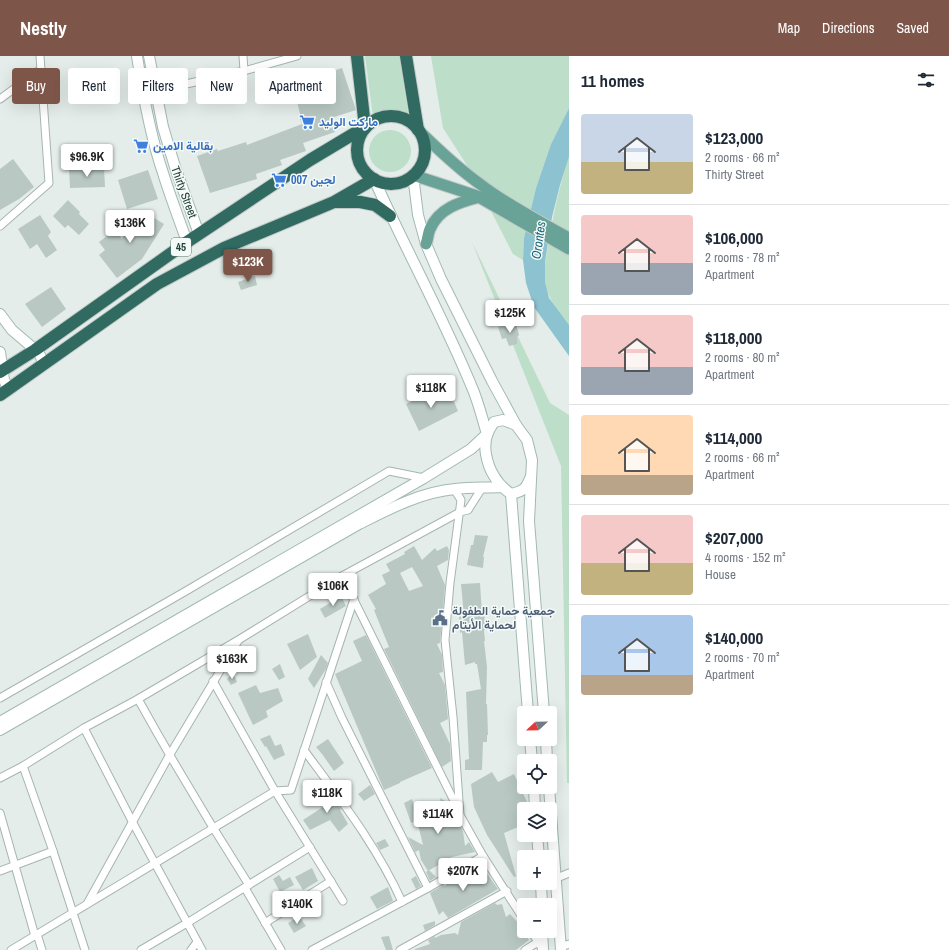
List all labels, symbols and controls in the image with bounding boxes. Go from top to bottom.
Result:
text: Nestly [20,15,67,41]
text: Map [778,19,800,37]
text: Directions [822,19,874,37]
text: Saved [896,19,929,37]
chip: Buy [12,68,60,104]
chip: Rent [68,68,120,104]
chip: Filters [128,68,188,104]
chip: New [196,68,247,104]
chip: Apartment [255,68,336,104]
text: 11 homes [581,69,645,92]
icon: filters [915,69,937,91]
supermarket icon: ماركت الوليد [298,113,316,131]
place label: ماركت الوليد [319,114,379,130]
text: $123,000 [705,126,763,149]
icon: home [613,130,661,178]
supermarket icon: بقالية الامين [132,137,150,155]
place label: بقالية الامين [153,138,214,154]
pin: $96.9K [54,144,120,178]
text: $96.9K [70,148,104,165]
text: 2 rooms · 66 m² [705,149,780,166]
street label: Thirty Street [167,164,201,220]
text: Thirty Street [705,166,764,183]
supermarket icon: لجين 007 [270,171,288,189]
place label: لجين 007 [291,172,336,188]
pin: $136K [102,210,158,244]
text: $136K [114,214,146,231]
water label: Orontes [527,220,550,260]
text: $106,000 [705,226,763,249]
icon: home [613,231,661,279]
road number: 45 [171,238,191,256]
pin: $123K [220,249,276,283]
text: 2 rooms · 78 m² [705,249,780,266]
text: $123K [232,253,264,270]
text: Apartment [705,266,754,283]
pin: $125K [482,300,538,334]
text: $125K [494,304,526,321]
text: $118,000 [705,326,762,349]
icon: home [613,331,661,379]
text: 2 rooms · 80 m² [705,349,780,366]
text: Apartment [705,366,754,383]
pin: $118K [403,375,459,409]
text: $118K [416,379,446,396]
text: $114,000 [705,426,762,449]
icon: home [613,431,661,479]
text: 2 rooms · 66 m² [705,449,780,466]
text: Apartment [705,466,754,483]
text: $207,000 [705,526,763,549]
icon: home [613,531,661,579]
text: 4 rooms · 152 m² [705,549,786,566]
text: House [705,566,736,583]
pin: $106K [305,573,361,607]
text: $106K [317,577,349,594]
place label: جمعية حماية الطفولة لحماية الأيتام [452,603,555,633]
public building icon: جمعية حماية الطفولة لحماية الأيتام [431,609,449,627]
text: $140,000 [705,626,763,649]
icon: home [613,631,661,679]
pin: $163K [204,646,260,680]
text: 2 rooms · 70 m² [705,649,780,666]
text: $163K [216,650,248,667]
text: Apartment [705,666,754,683]
north arrow [517,706,557,746]
map controls [517,706,557,938]
button: locate [517,754,557,794]
pin: $118K [299,780,355,814]
text: $118K [312,784,342,801]
pin: $114K [410,801,466,835]
button: layers [517,802,557,842]
text: $114K [423,805,453,822]
button: + [517,850,557,890]
pin: $207K [435,858,491,892]
text: $207K [447,862,479,879]
pin: $140K [269,891,325,925]
text: $140K [281,895,313,912]
button: − [517,898,557,938]

